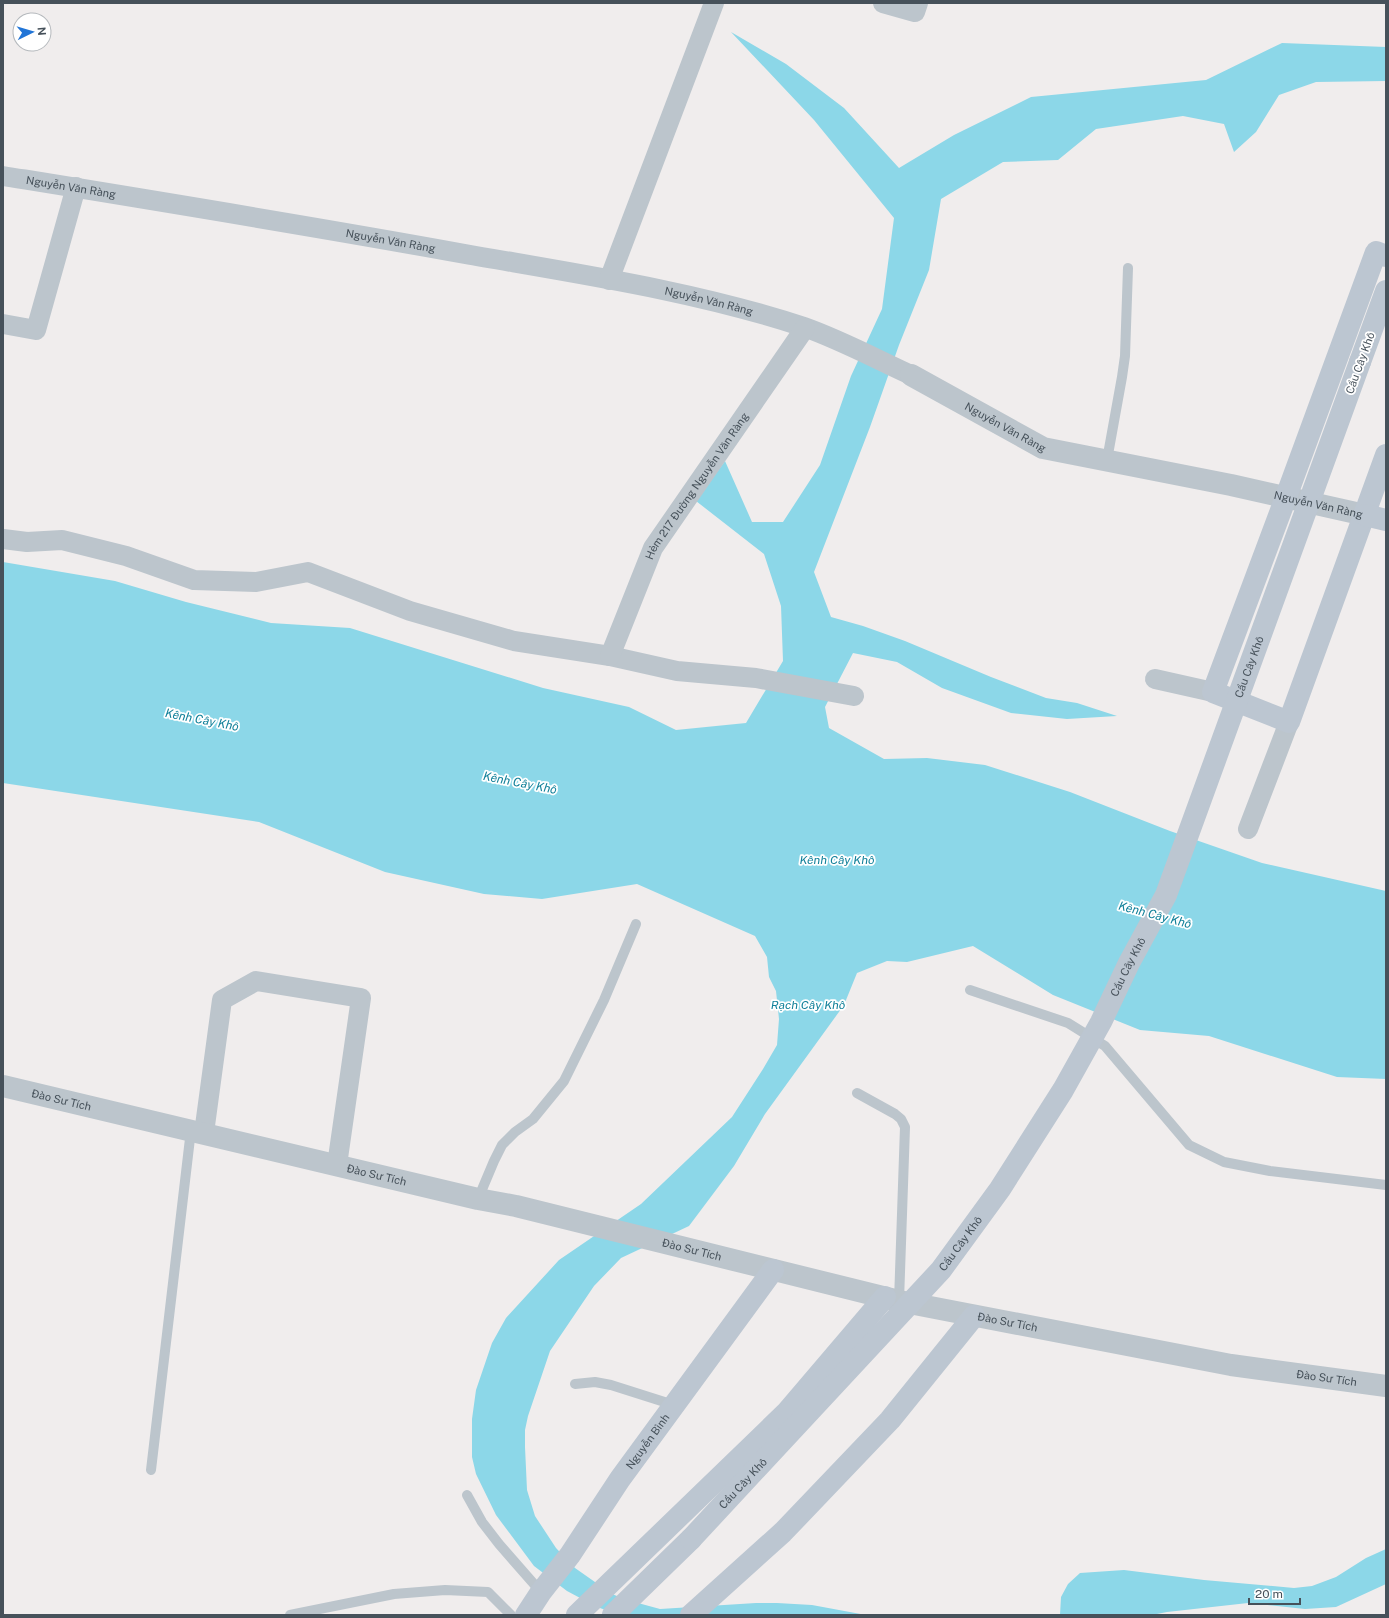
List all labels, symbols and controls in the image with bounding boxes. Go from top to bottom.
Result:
north arrow [12,12,52,52]
text: N [36,26,48,36]
street label: Nguyễn Văn Ràng [25,174,117,200]
street label: Nguyễn Văn Ràng [345,227,437,255]
street label: Nguyễn Văn Ràng [664,284,755,317]
street label: Cầu Cây Khô [1343,331,1377,395]
street label: Nguyễn Văn Ràng [963,400,1048,455]
street label: Hẻm 217 Đường Nguyễn Văn Ràng [643,410,751,561]
street label: Nguyễn Văn Ràng [1273,489,1364,520]
street label: Cầu Cây Khô [1232,635,1266,699]
water label: Kênh Cây Khô [164,706,241,734]
water label: Kênh Cây Khô [482,769,559,797]
water label: Kênh Cây Khô [800,853,875,867]
water label: Kênh Cây Khô [1117,899,1193,932]
street label: Cầu Cây Khô [1108,935,1148,998]
water label: Rạch Cây Khô [771,998,846,1012]
street label: Đào Sư Tích [30,1087,92,1113]
street label: Đào Sư Tích [345,1162,408,1188]
street label: Cầu Cây Khô [936,1214,984,1273]
street label: Đào Sư Tích [661,1236,723,1263]
street label: Đào Sư Tích [976,1310,1039,1334]
street label: Đào Sư Tích [1295,1368,1358,1388]
street label: Nguyễn Bình [623,1412,672,1471]
street label: Cầu Cây Khô [716,1456,769,1511]
scale bar [1249,1580,1300,1606]
text: 20 m [1255,1587,1283,1601]

